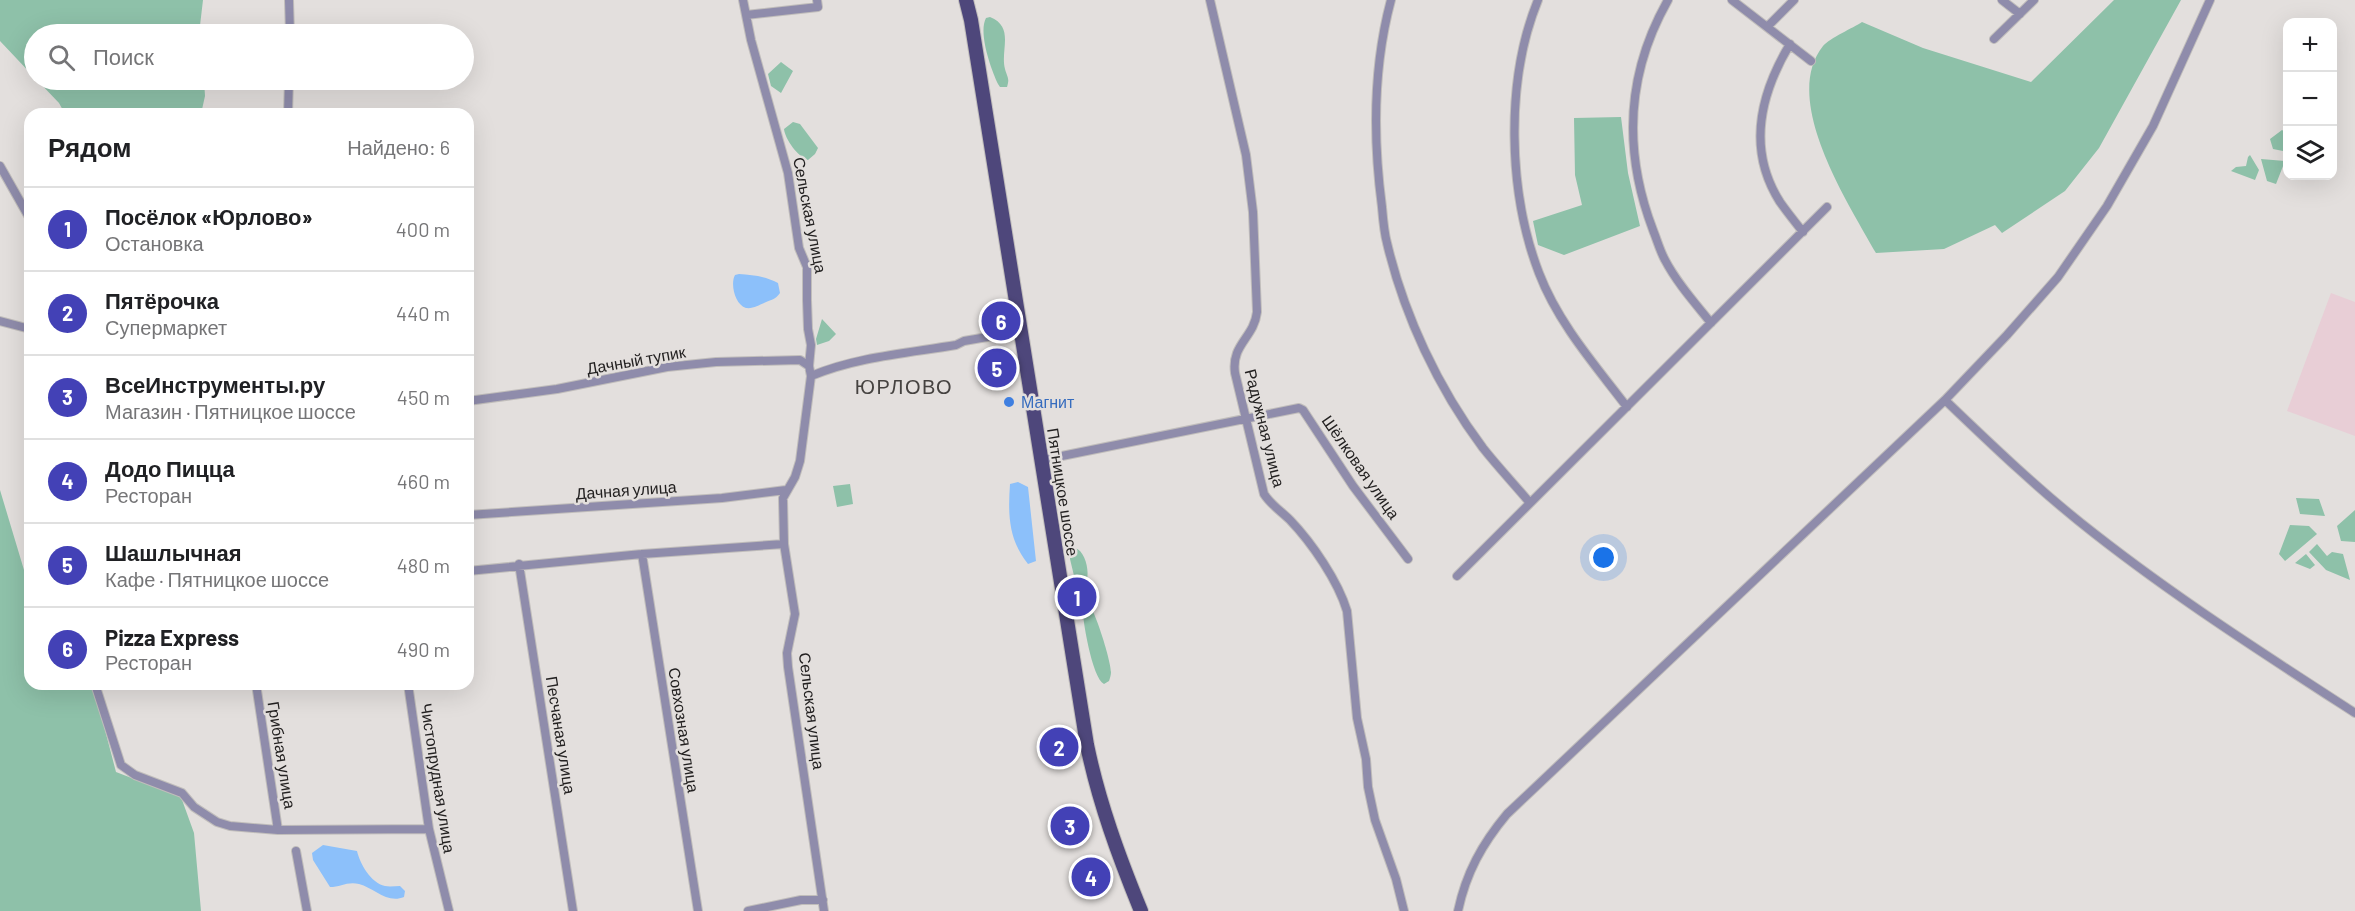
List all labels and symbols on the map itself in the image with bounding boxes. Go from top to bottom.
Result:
street label: Сельская улица [790,155,831,275]
pin: 6 [982,298,1020,344]
street label: Дачный тупик [585,341,688,378]
pin: 5 [978,346,1016,391]
street label: Радужная улица [1242,367,1289,489]
district label: ЮРЛОВО [855,374,953,398]
place label: Магнит [1021,392,1075,411]
marker: Магнит [1002,395,1016,409]
street label: Шёлковая улица [1319,411,1404,522]
street label: Пятницкое шоссе [1044,427,1083,557]
street label: Дачная улица [575,476,677,503]
your location [1589,543,1618,572]
pin: 1 [1058,574,1096,620]
street label: Сельская улица [796,651,829,771]
street label: Совхозная улица [665,666,704,794]
street label: Песчаная улица [543,675,580,795]
street label: Грибная улица [265,700,300,810]
street label: Чистопрудная улица [417,702,460,854]
pin: 2 [1040,724,1078,770]
pin: 3 [1050,804,1090,848]
pin: 4 [1072,854,1110,900]

